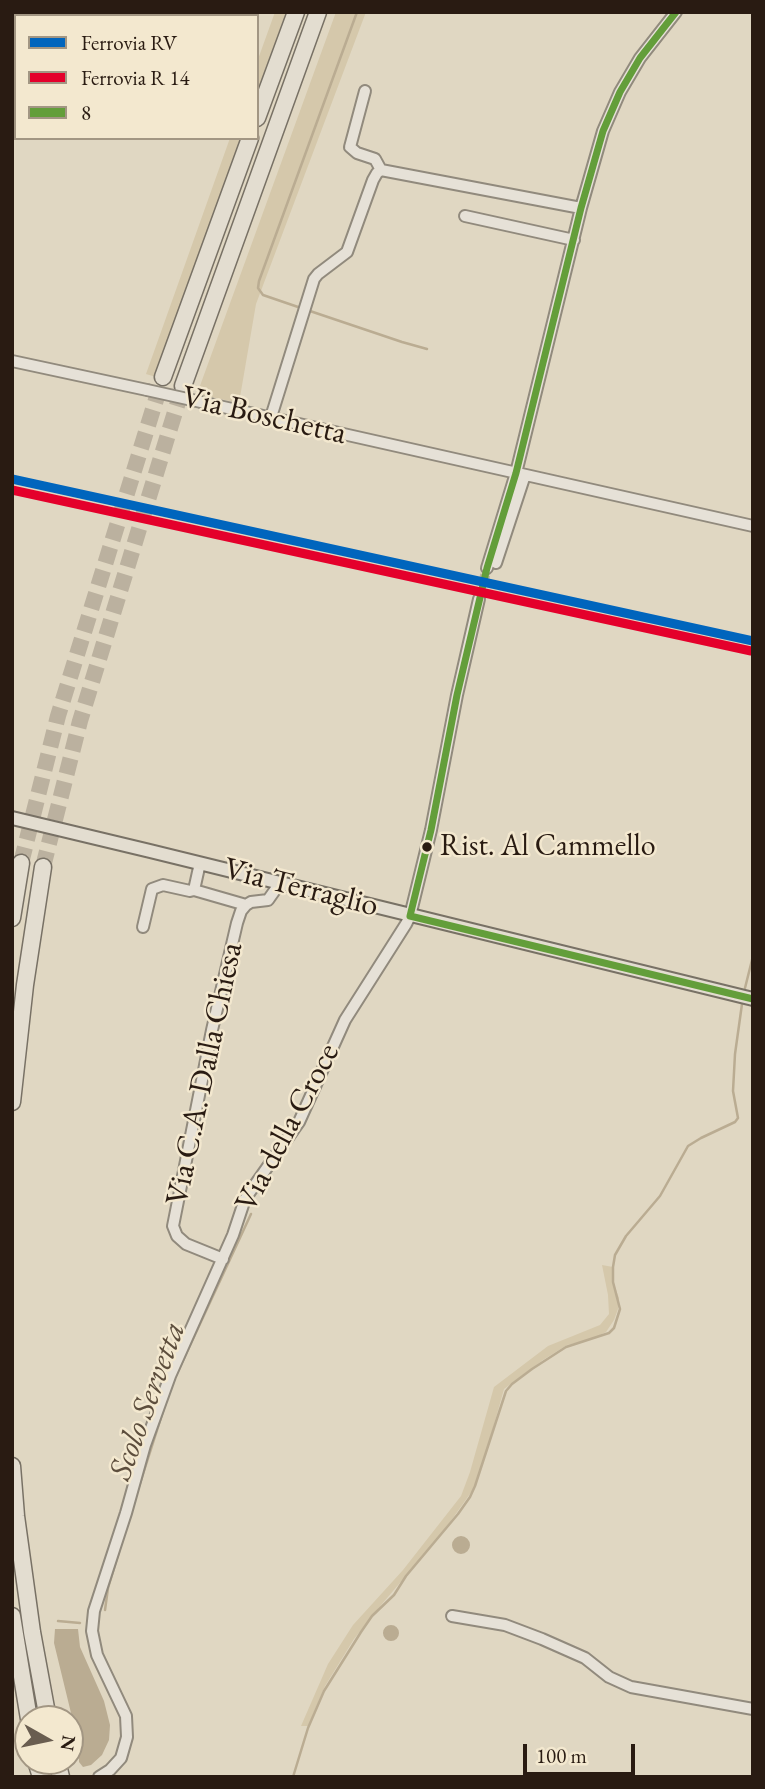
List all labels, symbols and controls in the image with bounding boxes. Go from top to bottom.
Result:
legend [14,14,259,140]
text: Ferrovia RV [81,29,177,56]
text: Ferrovia R 14 [81,64,190,91]
text: 8 [81,99,91,126]
street label: Via Boschetta [178,378,350,454]
place label: Rist. Al Cammello [440,829,656,865]
marker: Rist. Al Cammello [420,840,434,854]
street label: Via Terraglio [220,850,382,926]
street label: Via C.A. Dalla Chiesa [158,939,252,1209]
street label: Via della Croce [228,1037,348,1219]
water label: Scolo Servetta [101,1317,195,1485]
north arrow [14,1705,84,1775]
scale bar [527,1730,639,1774]
text: N [55,1734,82,1753]
text: 100 m [536,1742,587,1769]

